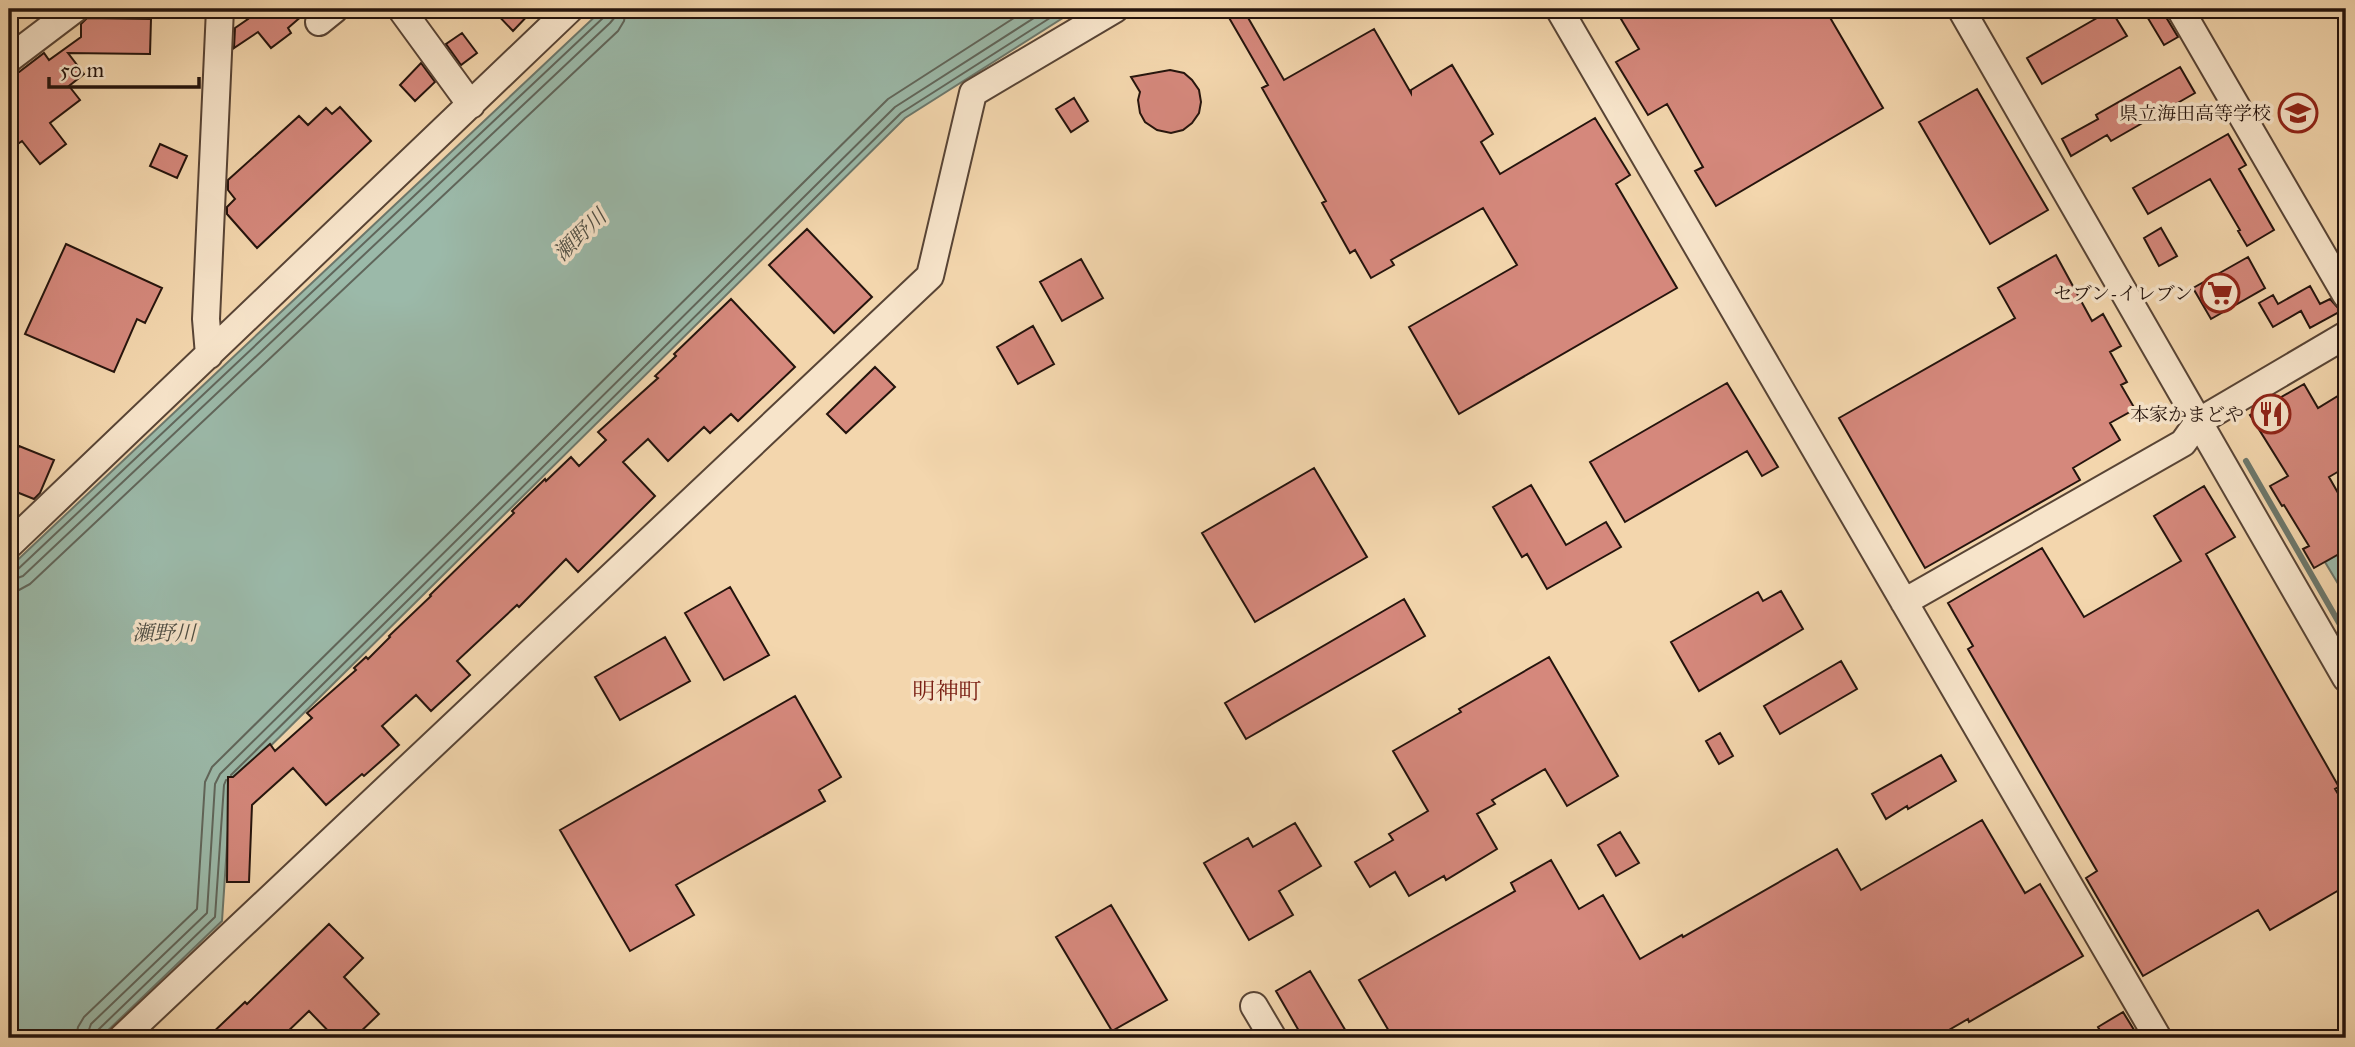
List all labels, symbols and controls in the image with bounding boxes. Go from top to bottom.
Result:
scale bar [49,46,200,90]
text: 50 m [60,57,105,83]
school or university icon: 県立海田高等学校 [2277,92,2319,134]
place label: 県立海田高等学校 [2119,102,2271,125]
water label: 瀬野川 [548,202,613,266]
supermarket icon: セブン-イレブン [2199,272,2241,314]
place label: セブン-イレブン [2054,282,2193,305]
restaurant icon: 本家かまどや [2250,393,2292,435]
place label: 本家かまどや [2130,403,2244,426]
water label: 瀬野川 [133,620,197,646]
district label: 明神町 [913,677,982,705]

